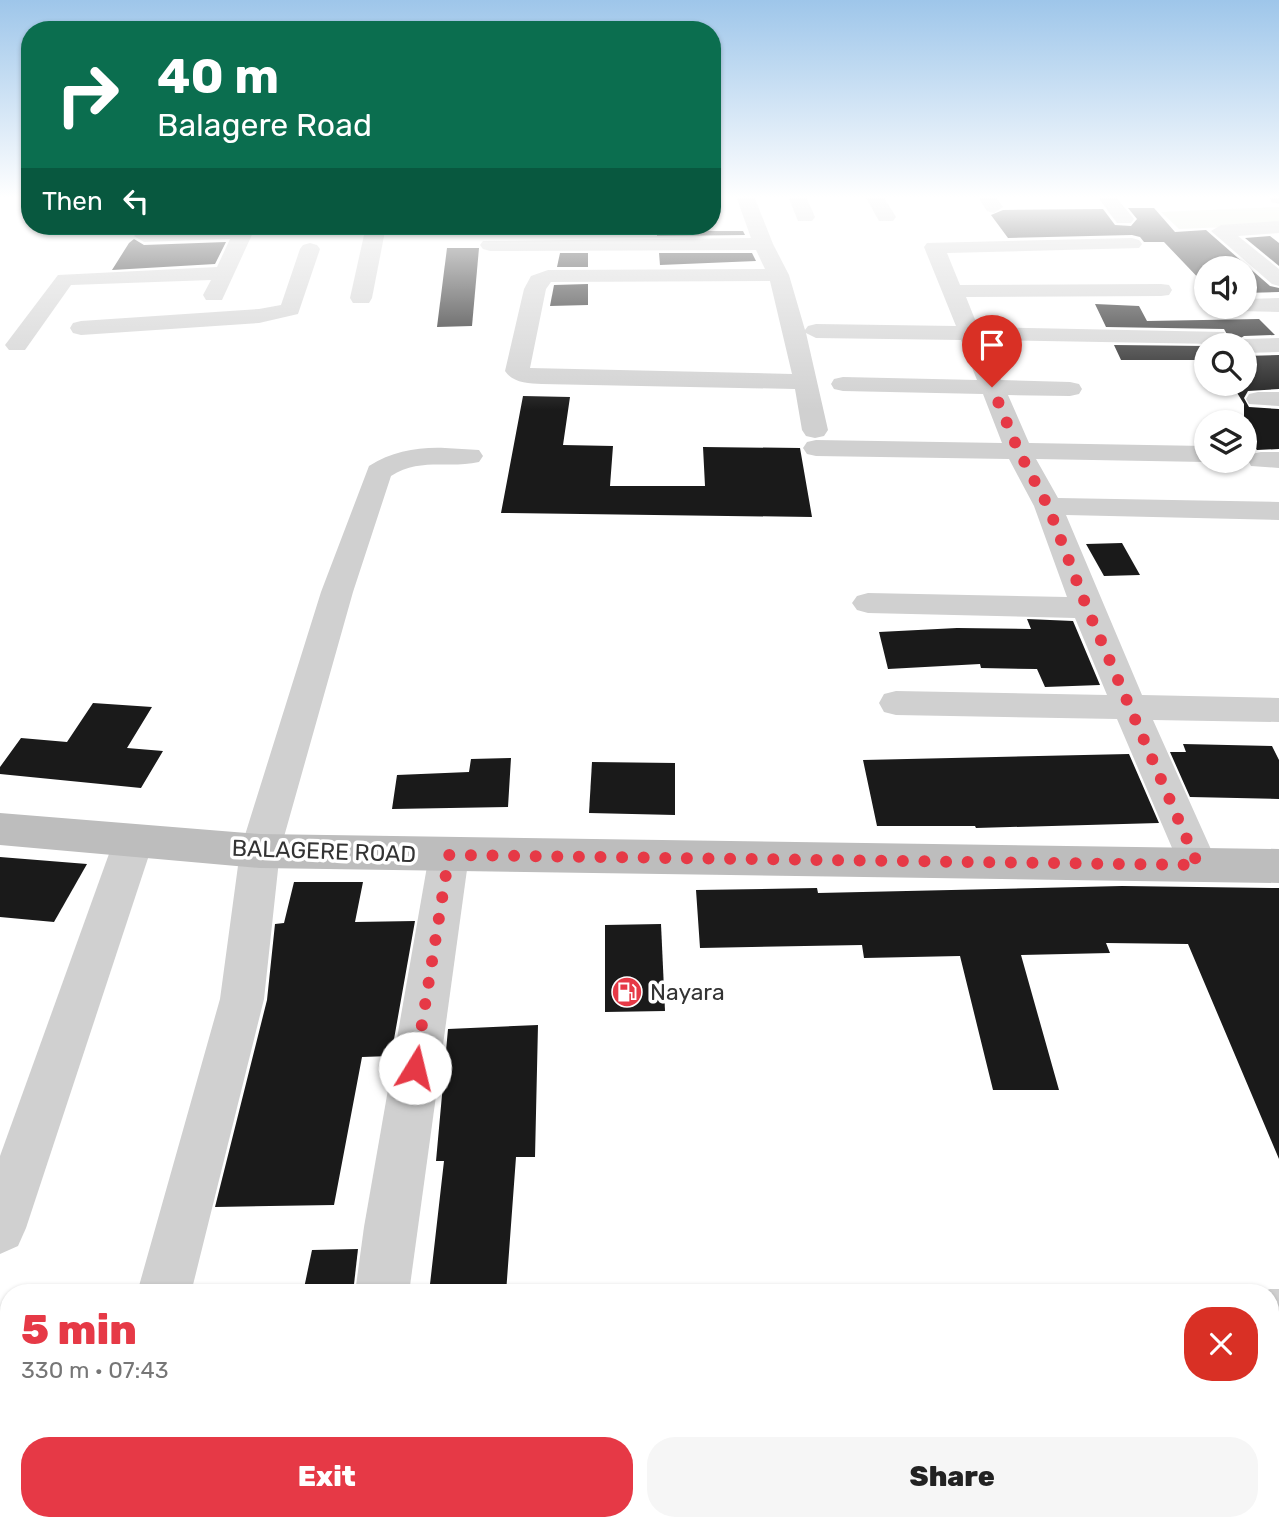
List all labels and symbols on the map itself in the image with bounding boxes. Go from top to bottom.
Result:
pin [962,315,1022,387]
street label: BALAGERE ROAD [231,834,417,868]
fuel station icon: Nayara [610,975,644,1009]
place label: Nayara [650,978,725,1006]
position arrow [378,1031,452,1105]

